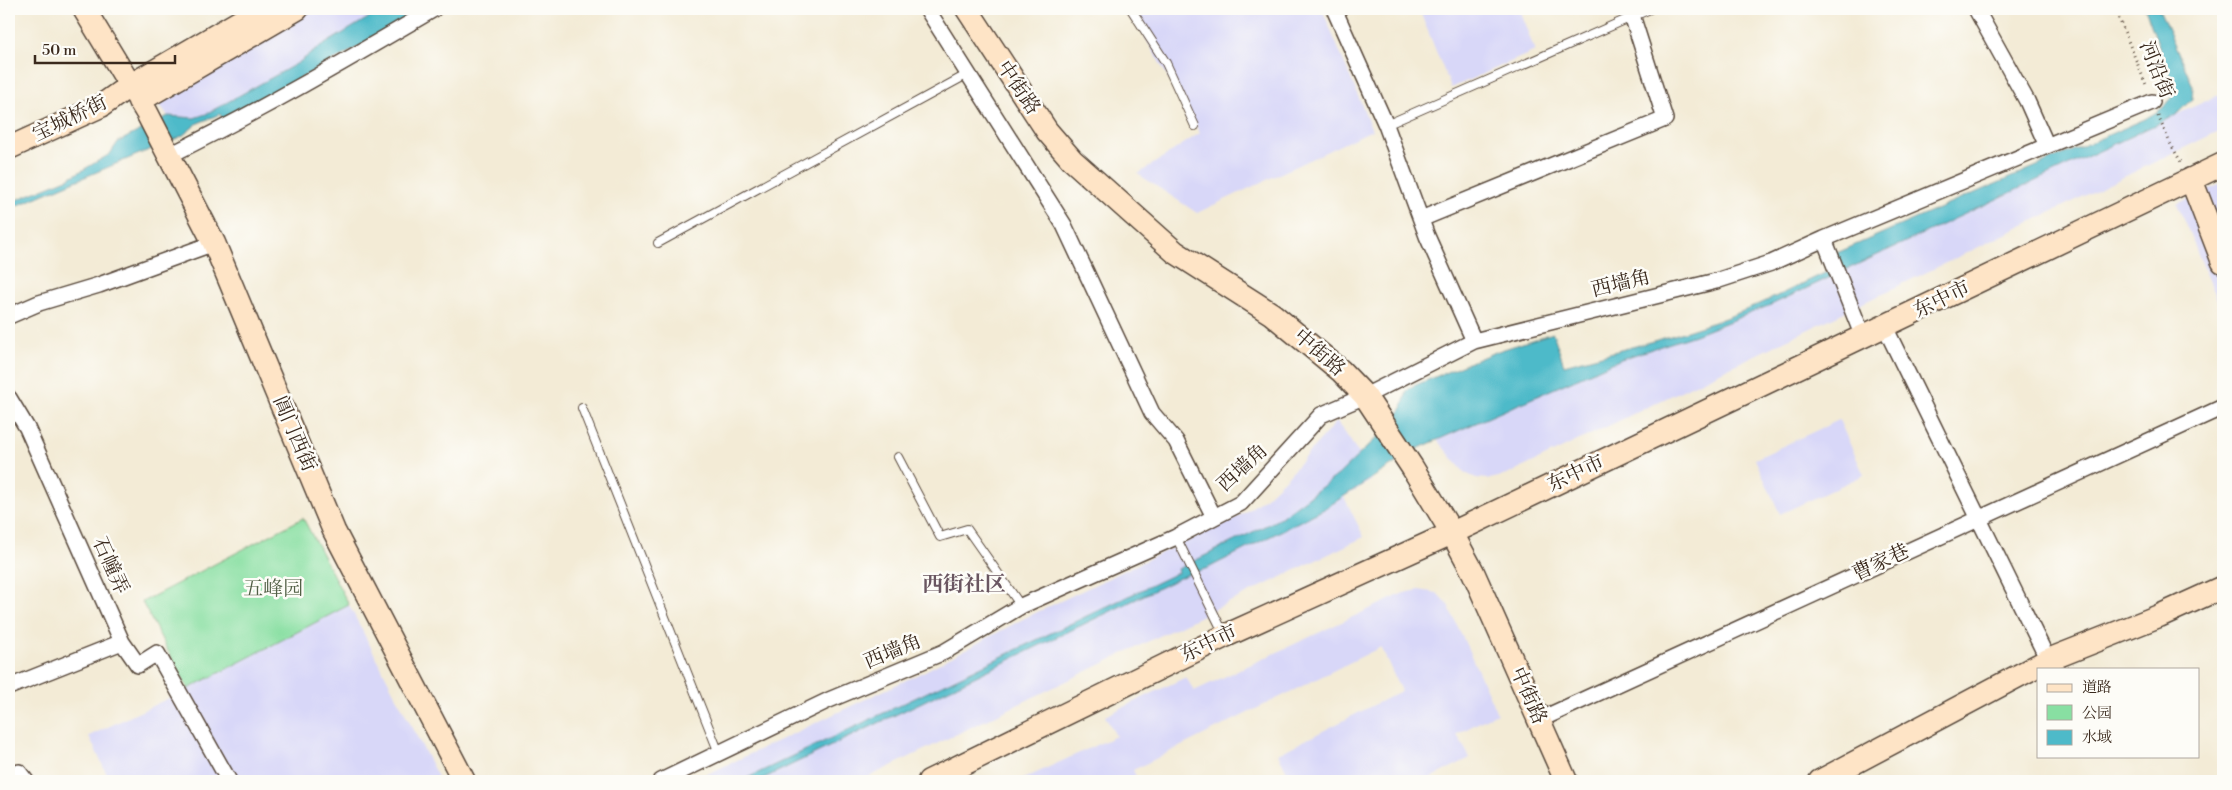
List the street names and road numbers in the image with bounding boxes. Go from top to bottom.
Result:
street label: 河沿街 [2133,38,2179,102]
street label: 中街路 [991,56,1045,120]
street label: 宝城桥街 [29,90,111,148]
street label: 西墙角 [1589,265,1653,303]
street label: 东中市 [1910,276,1974,324]
street label: 中街路 [1288,324,1350,382]
street label: 阊门西街 [267,392,321,476]
street label: 西墙角 [1213,438,1273,498]
street label: 东中市 [1544,450,1608,498]
street label: 石幢弄 [86,534,134,598]
street label: 曹家巷 [1849,539,1913,587]
street label: 东中市 [1177,620,1241,668]
street label: 西墙角 [861,629,925,675]
street label: 中街路 [1504,664,1552,728]

